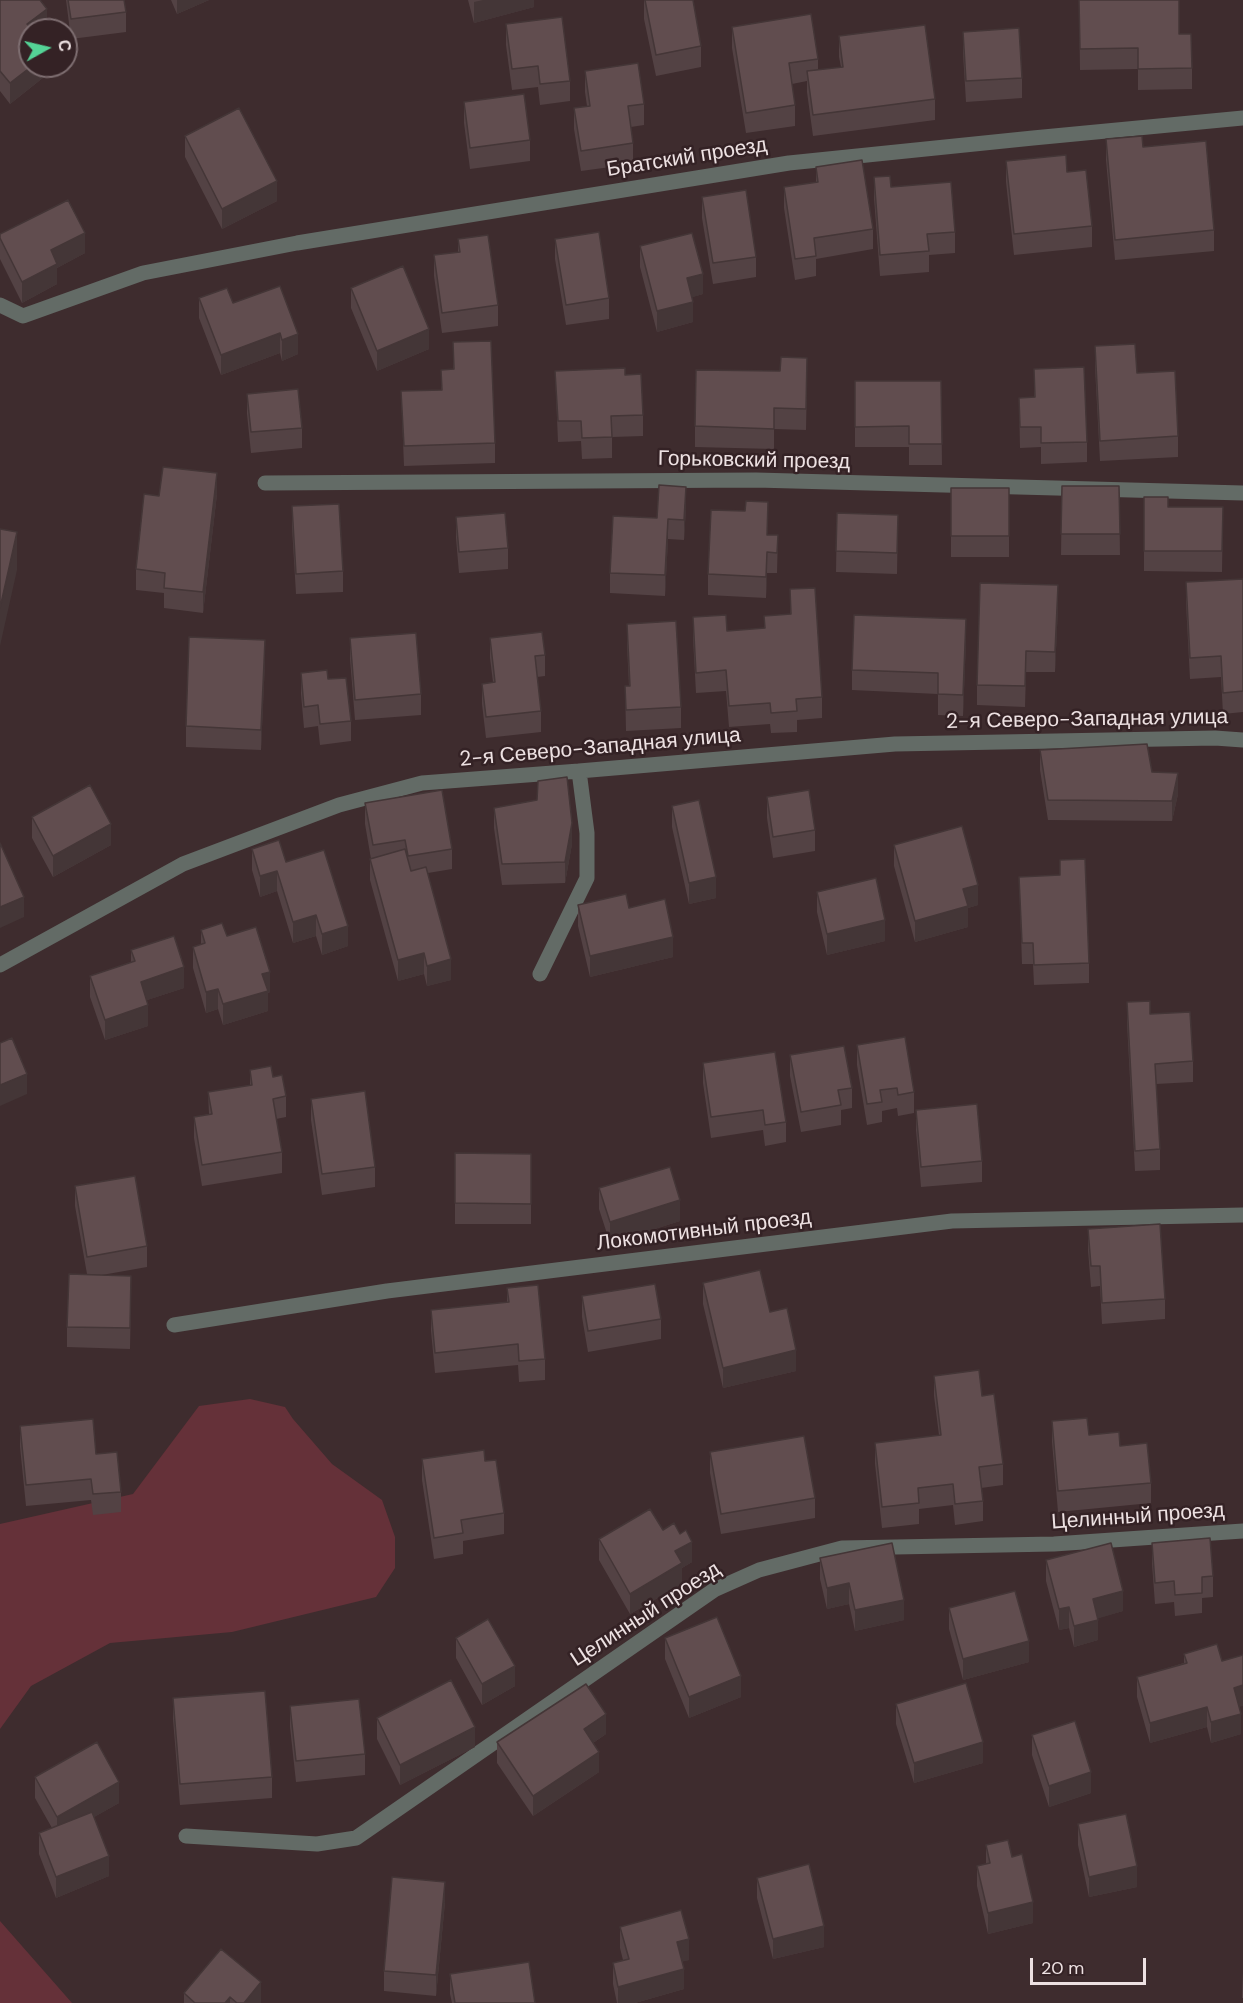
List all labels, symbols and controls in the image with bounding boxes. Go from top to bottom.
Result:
north arrow [18,18,78,78]
text: С [53,39,76,53]
street label: Братский проезд [605,133,769,183]
street label: Горьковский проезд [658,447,850,475]
street label: 2-я Северо-Западная улица [946,705,1228,735]
street label: 2-я Северо-Западная улица [458,723,742,773]
street label: Локомотивный проезд [595,1205,813,1257]
street label: Целинный проезд [1051,1498,1225,1536]
street label: Целинный проезд [566,1557,726,1673]
scale bar [1033,1946,1148,1984]
text: 20 m [1041,1956,1084,1980]

